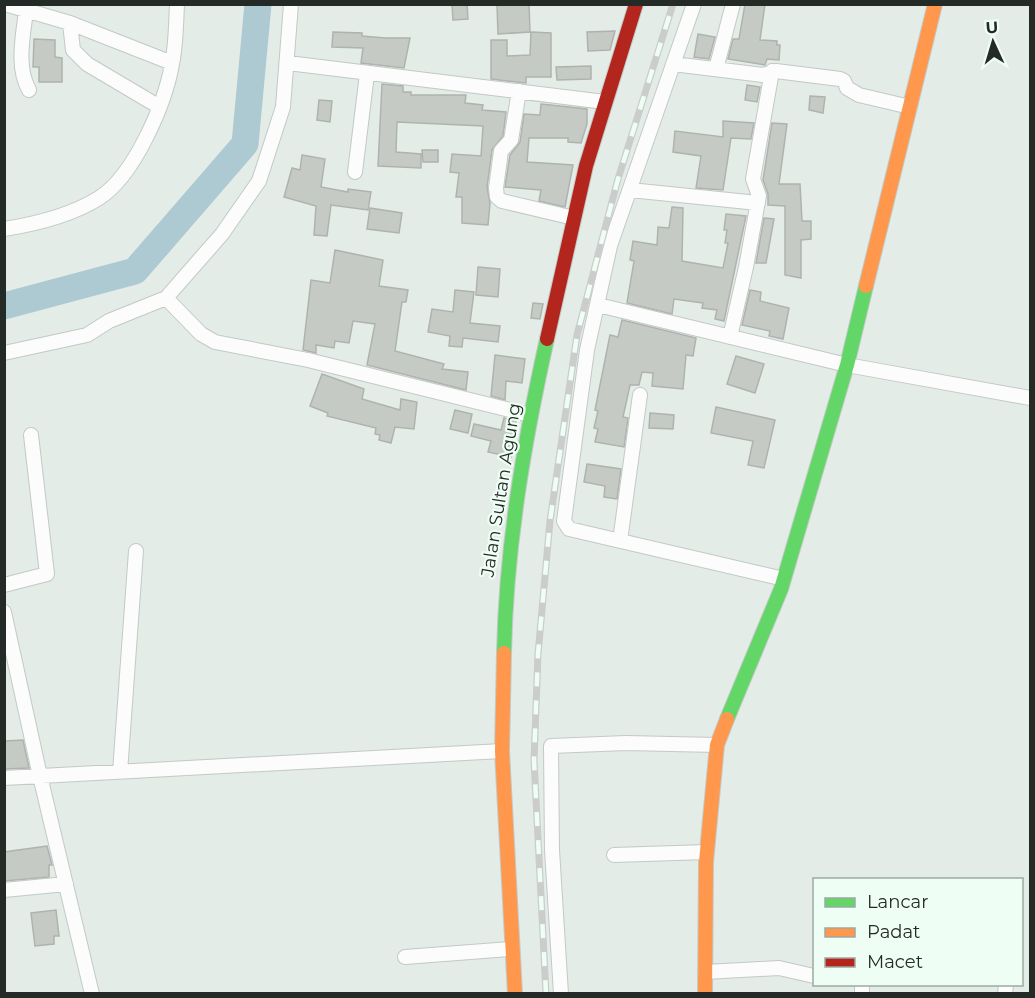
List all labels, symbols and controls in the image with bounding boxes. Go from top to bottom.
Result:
north arrow [963,12,1023,72]
text: U [985,18,999,37]
street label: Jalan Sultan Agung [476,401,526,580]
legend [813,878,1023,986]
text: Lancar [867,891,928,913]
text: Padat [867,921,920,943]
text: Macet [867,951,923,973]

